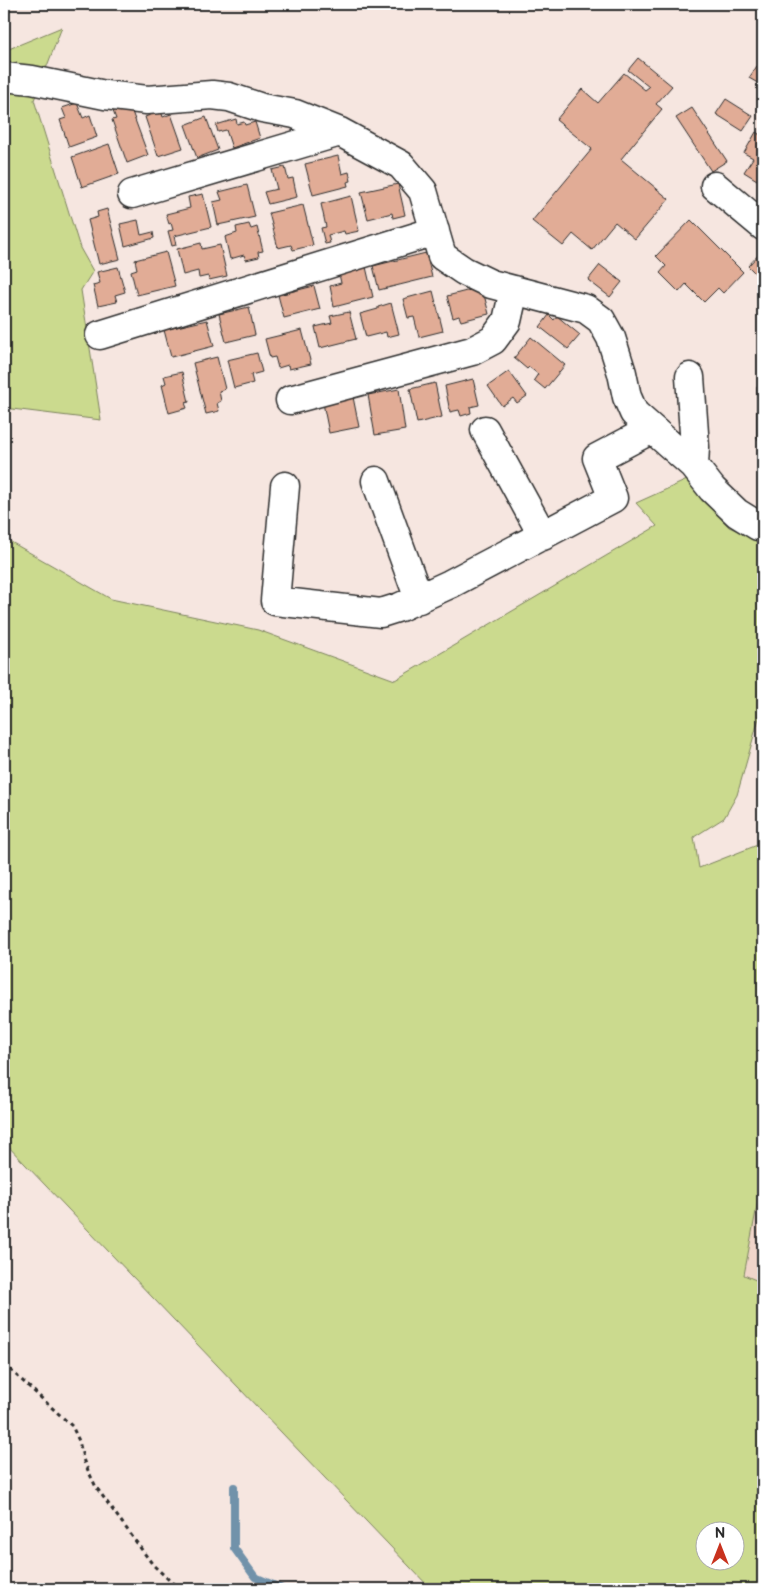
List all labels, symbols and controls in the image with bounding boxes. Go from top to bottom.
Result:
north arrow [694,1520,744,1570]
text: N [715,1525,725,1542]

